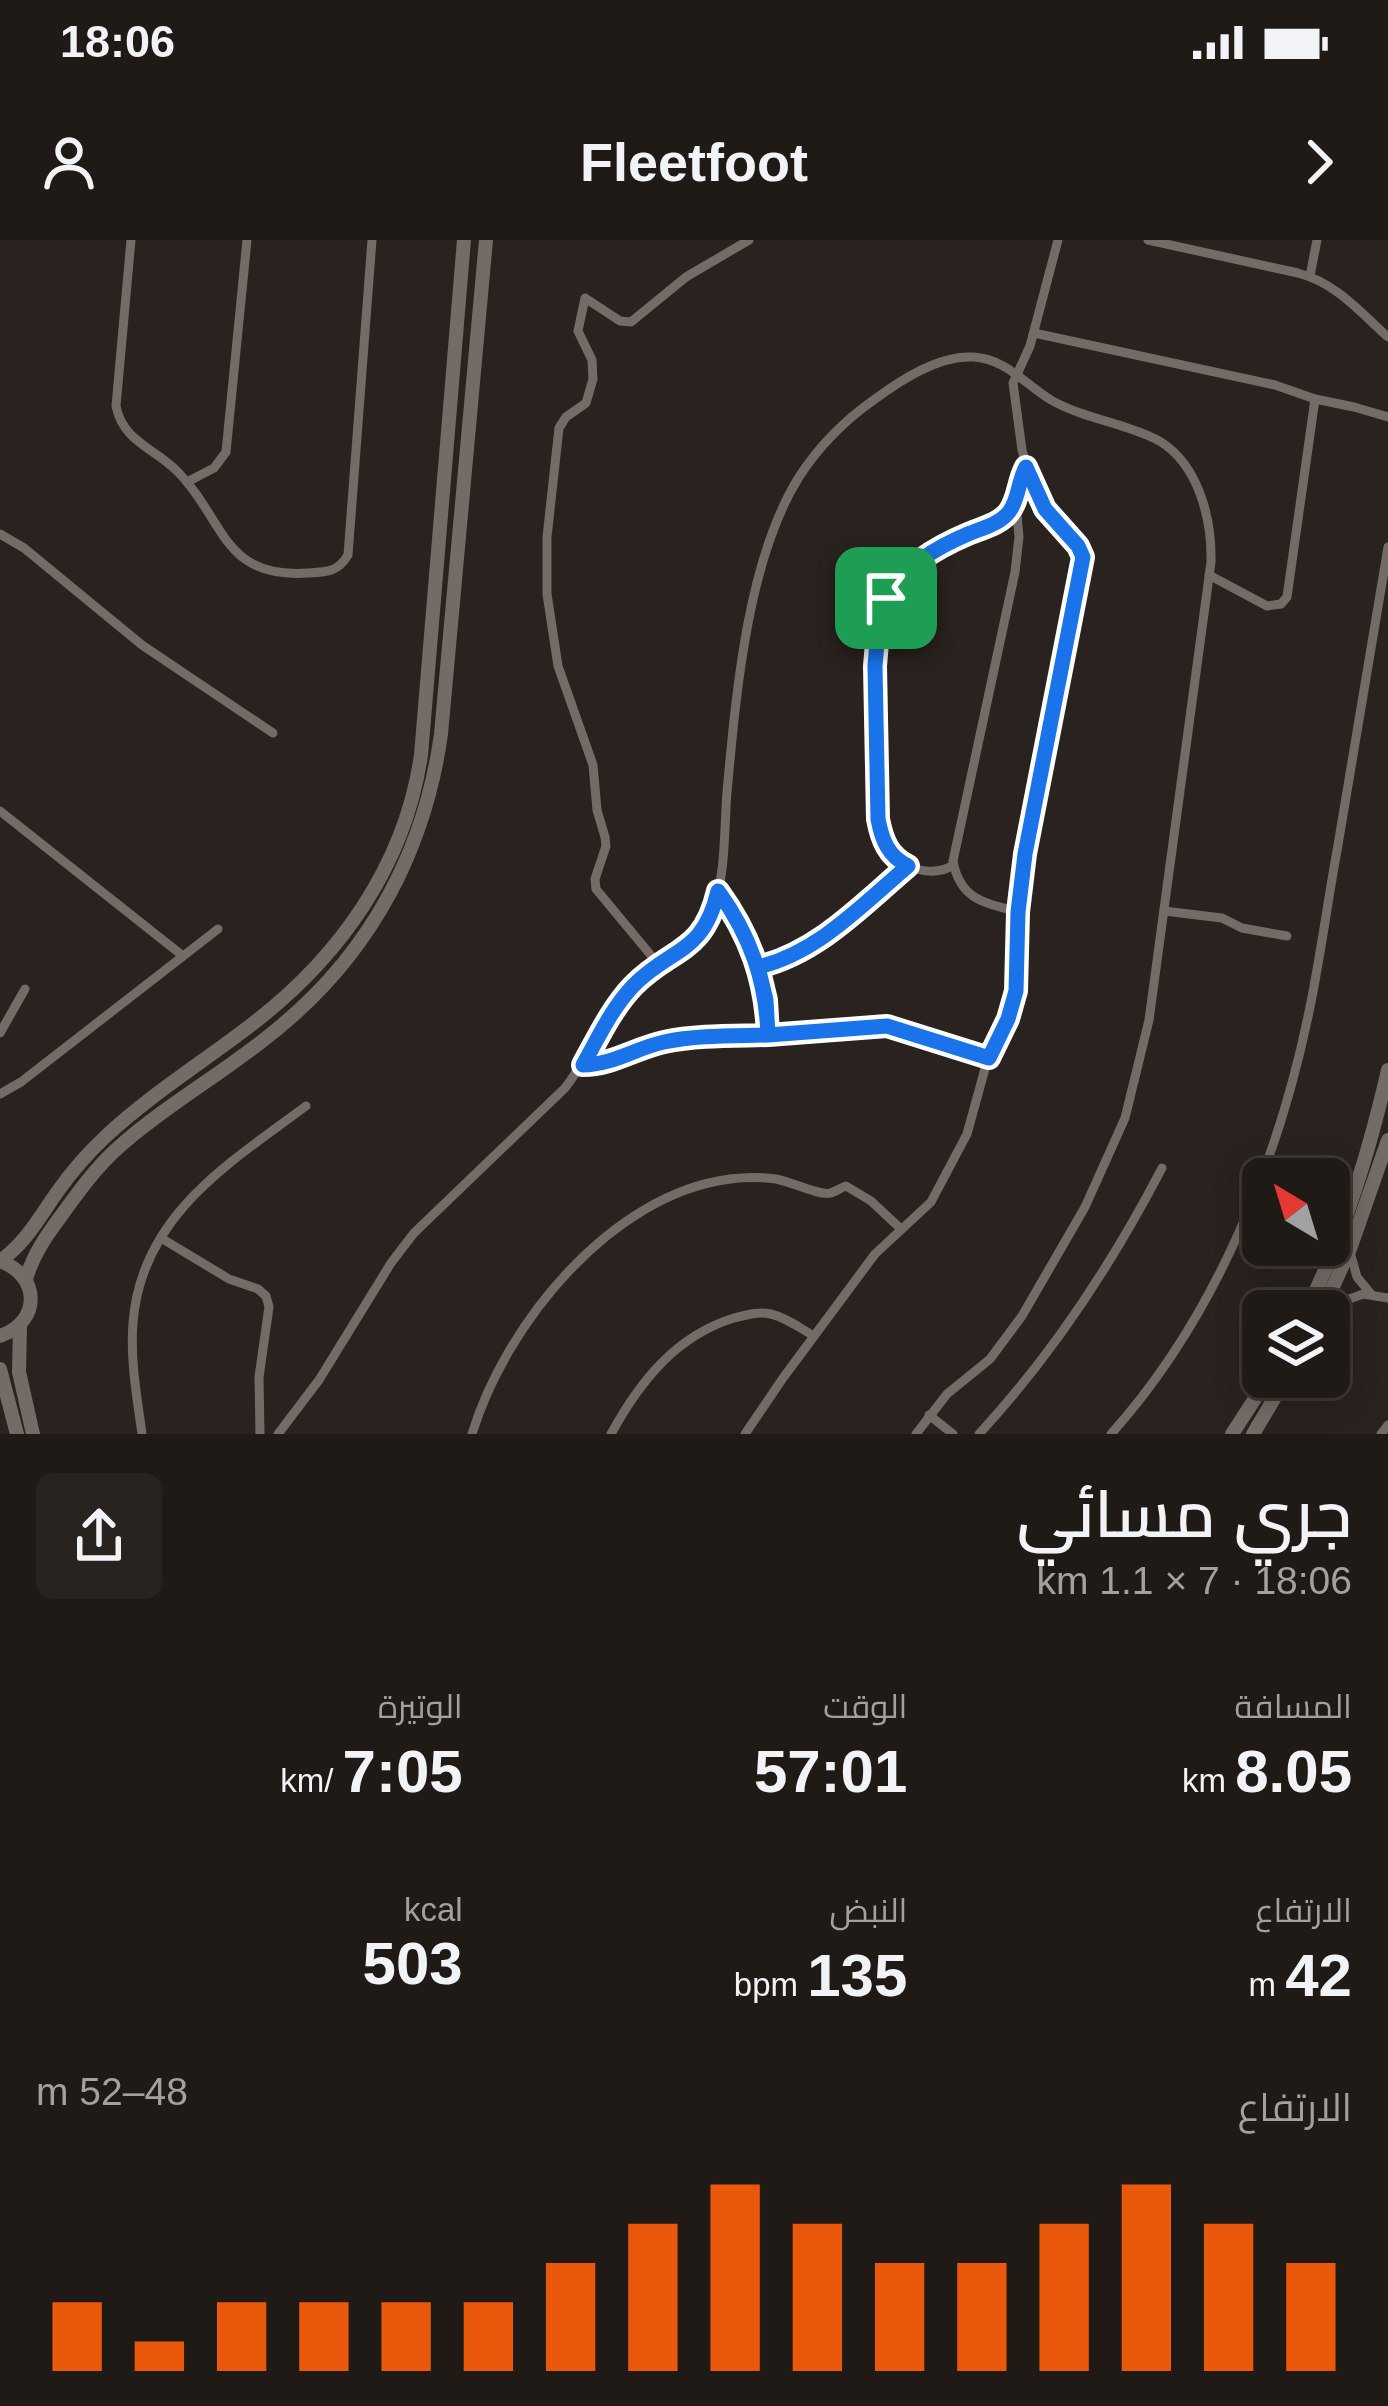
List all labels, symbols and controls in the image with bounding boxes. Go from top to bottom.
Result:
text: 18:06 [60,16,175,67]
icon: person [36,129,102,195]
icon: forward [1286,129,1352,195]
text: Fleetfoot [580,132,808,192]
pin [835,547,937,649]
icon: arrive [853,565,919,631]
north arrow [1242,1158,1350,1266]
map controls [1242,1158,1350,1398]
button: layers [1242,1290,1350,1398]
button: share [36,1473,162,1599]
text: جري مسائي [1017,1477,1352,1551]
text: 18:06 · 7 × 1.1 km [1037,1559,1352,1602]
text: الوتيرة [378,1688,463,1725]
text: الوقت [823,1688,907,1725]
text: المسافة [1235,1688,1352,1725]
text: 7:05 [343,1738,463,1805]
text: 57:01 [754,1738,907,1805]
text: 8.05 [1235,1738,1352,1805]
text: /km [280,1762,343,1799]
text: km [1182,1762,1235,1799]
text: kcal [404,1891,463,1928]
text: النبض [830,1892,907,1929]
text: الارتفاع [1255,1892,1352,1929]
text: 503 [363,1930,463,1997]
text: 135 [807,1942,907,2009]
text: 42 [1285,1942,1352,2009]
text: bpm [734,1966,807,2003]
text: m [1249,1966,1285,2003]
text: 48–52 m [36,2070,188,2113]
text: الارتفاع [1238,2086,1352,2129]

